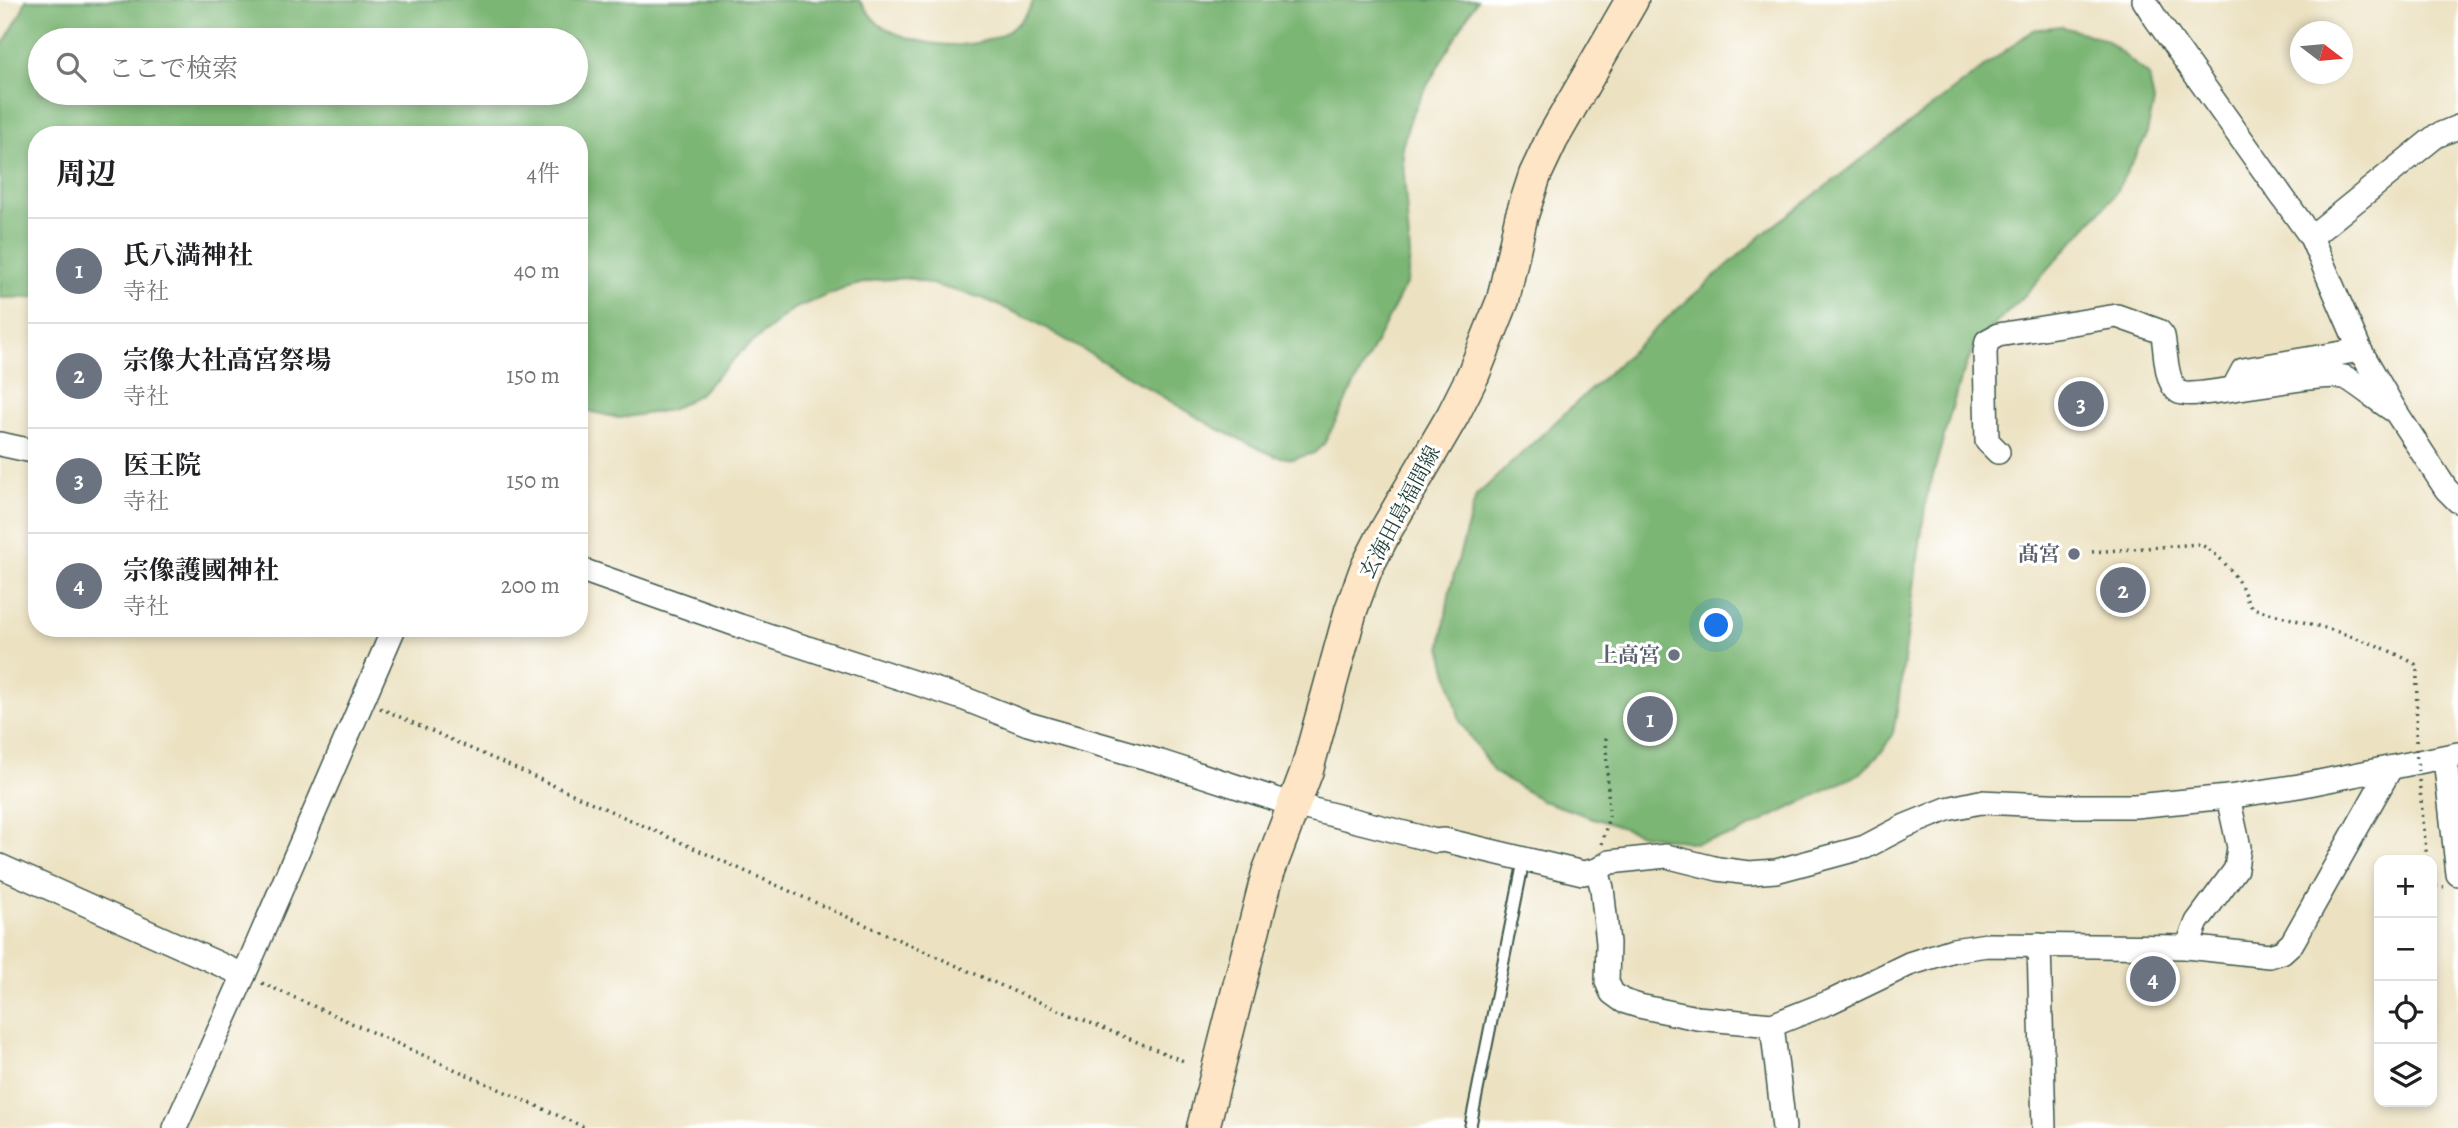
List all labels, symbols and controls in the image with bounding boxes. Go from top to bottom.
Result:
north arrow [2290,21,2353,84]
search box [28,28,588,105]
icon: search [52,48,90,86]
text: ここで検索 [108,51,238,86]
text: 周辺 [56,154,116,194]
text: 4件 [527,158,560,189]
text: 氏八満神社 [123,238,253,273]
text: 1 [75,255,83,286]
text: 40 m [514,255,560,286]
text: 寺社 [123,276,169,307]
text: 宗像大社高宮祭場 [123,343,331,378]
text: 2 [73,360,85,391]
text: 150 m [506,360,560,391]
pin: 3 [2058,378,2104,430]
text: 寺社 [123,381,169,412]
street label: 玄海田島福間線 [1353,441,1447,583]
text: 医王院 [123,448,201,483]
text: 3 [74,465,84,496]
text: 150 m [506,465,560,496]
text: 寺社 [123,486,169,517]
place label: 髙宮 [2018,540,2060,568]
marker: 髙宮 [2066,546,2082,562]
text: 宗像護國神社 [123,553,279,588]
pin: 2 [2100,564,2146,616]
text: 4 [74,570,84,601]
text: 200 m [501,570,560,601]
text: 寺社 [123,591,169,622]
your location [1699,608,1733,642]
place label: 上高宮 [1597,641,1660,669]
marker: 上高宮 [1666,647,1682,663]
pin: 1 [1627,693,1673,745]
map controls [2374,855,2437,1107]
button: + [2374,855,2437,918]
button: − [2374,918,2437,981]
pin: 4 [2130,953,2176,1005]
button: locate [2374,981,2437,1044]
button: layers [2374,1044,2437,1107]

